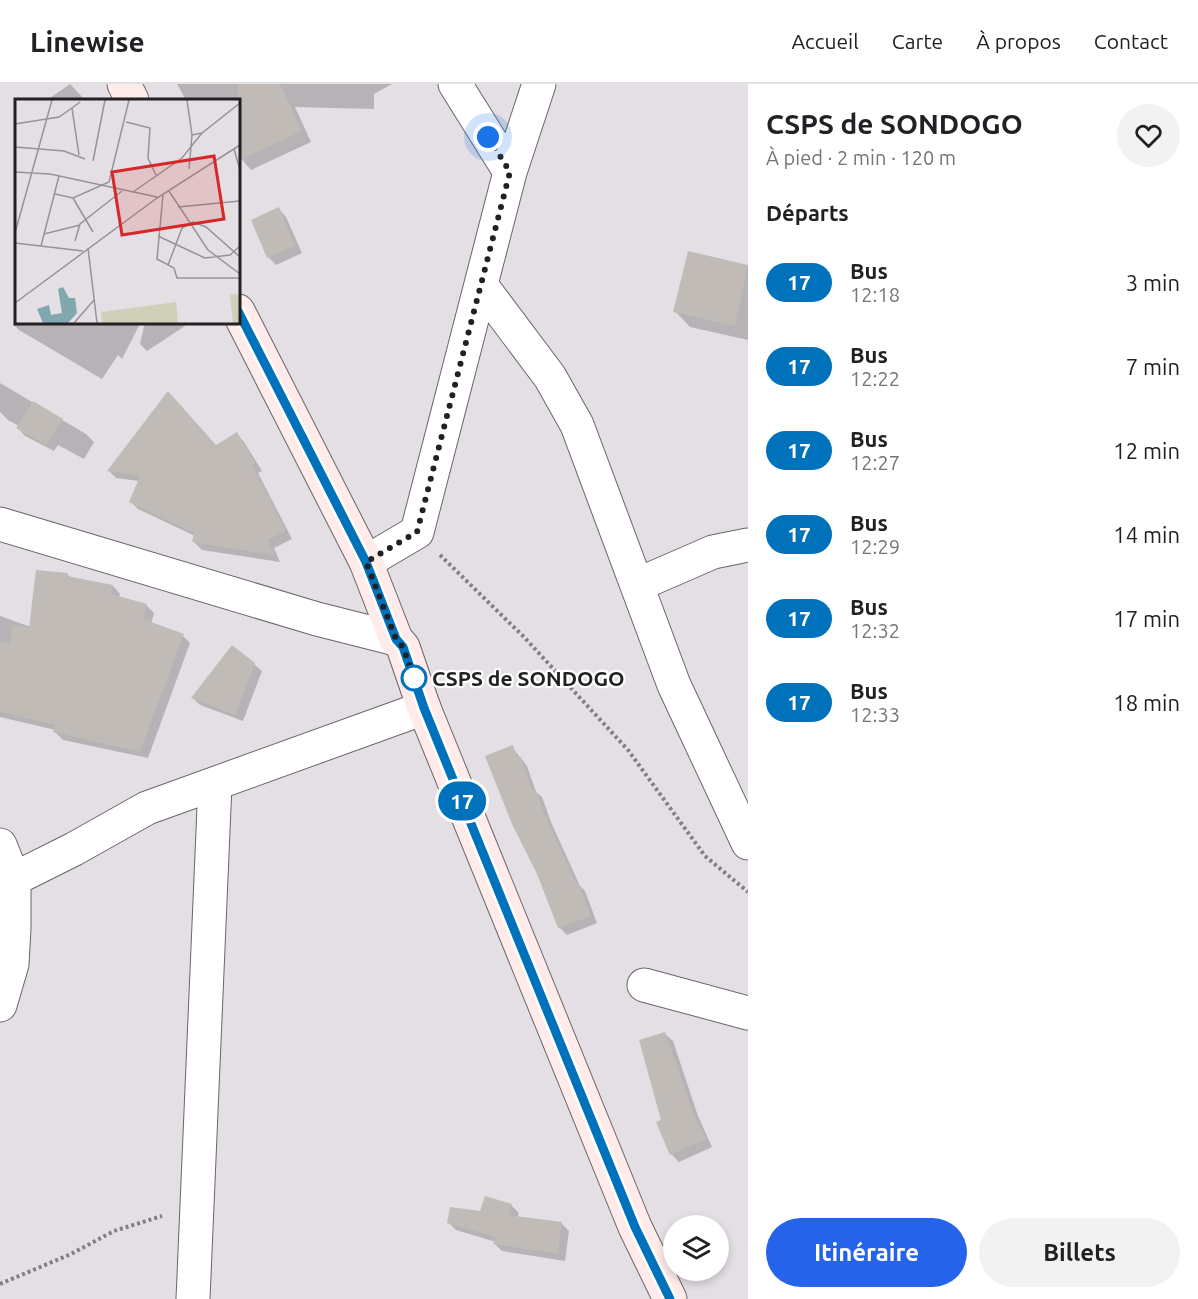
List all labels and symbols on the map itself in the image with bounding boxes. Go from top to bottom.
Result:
inset map [15,99,240,324]
your location [473,122,503,152]
marker: CSPS de SONDOGO [401,665,427,691]
place label: CSPS de SONDOGO [432,666,625,690]
line badge: 17 [435,782,489,820]

